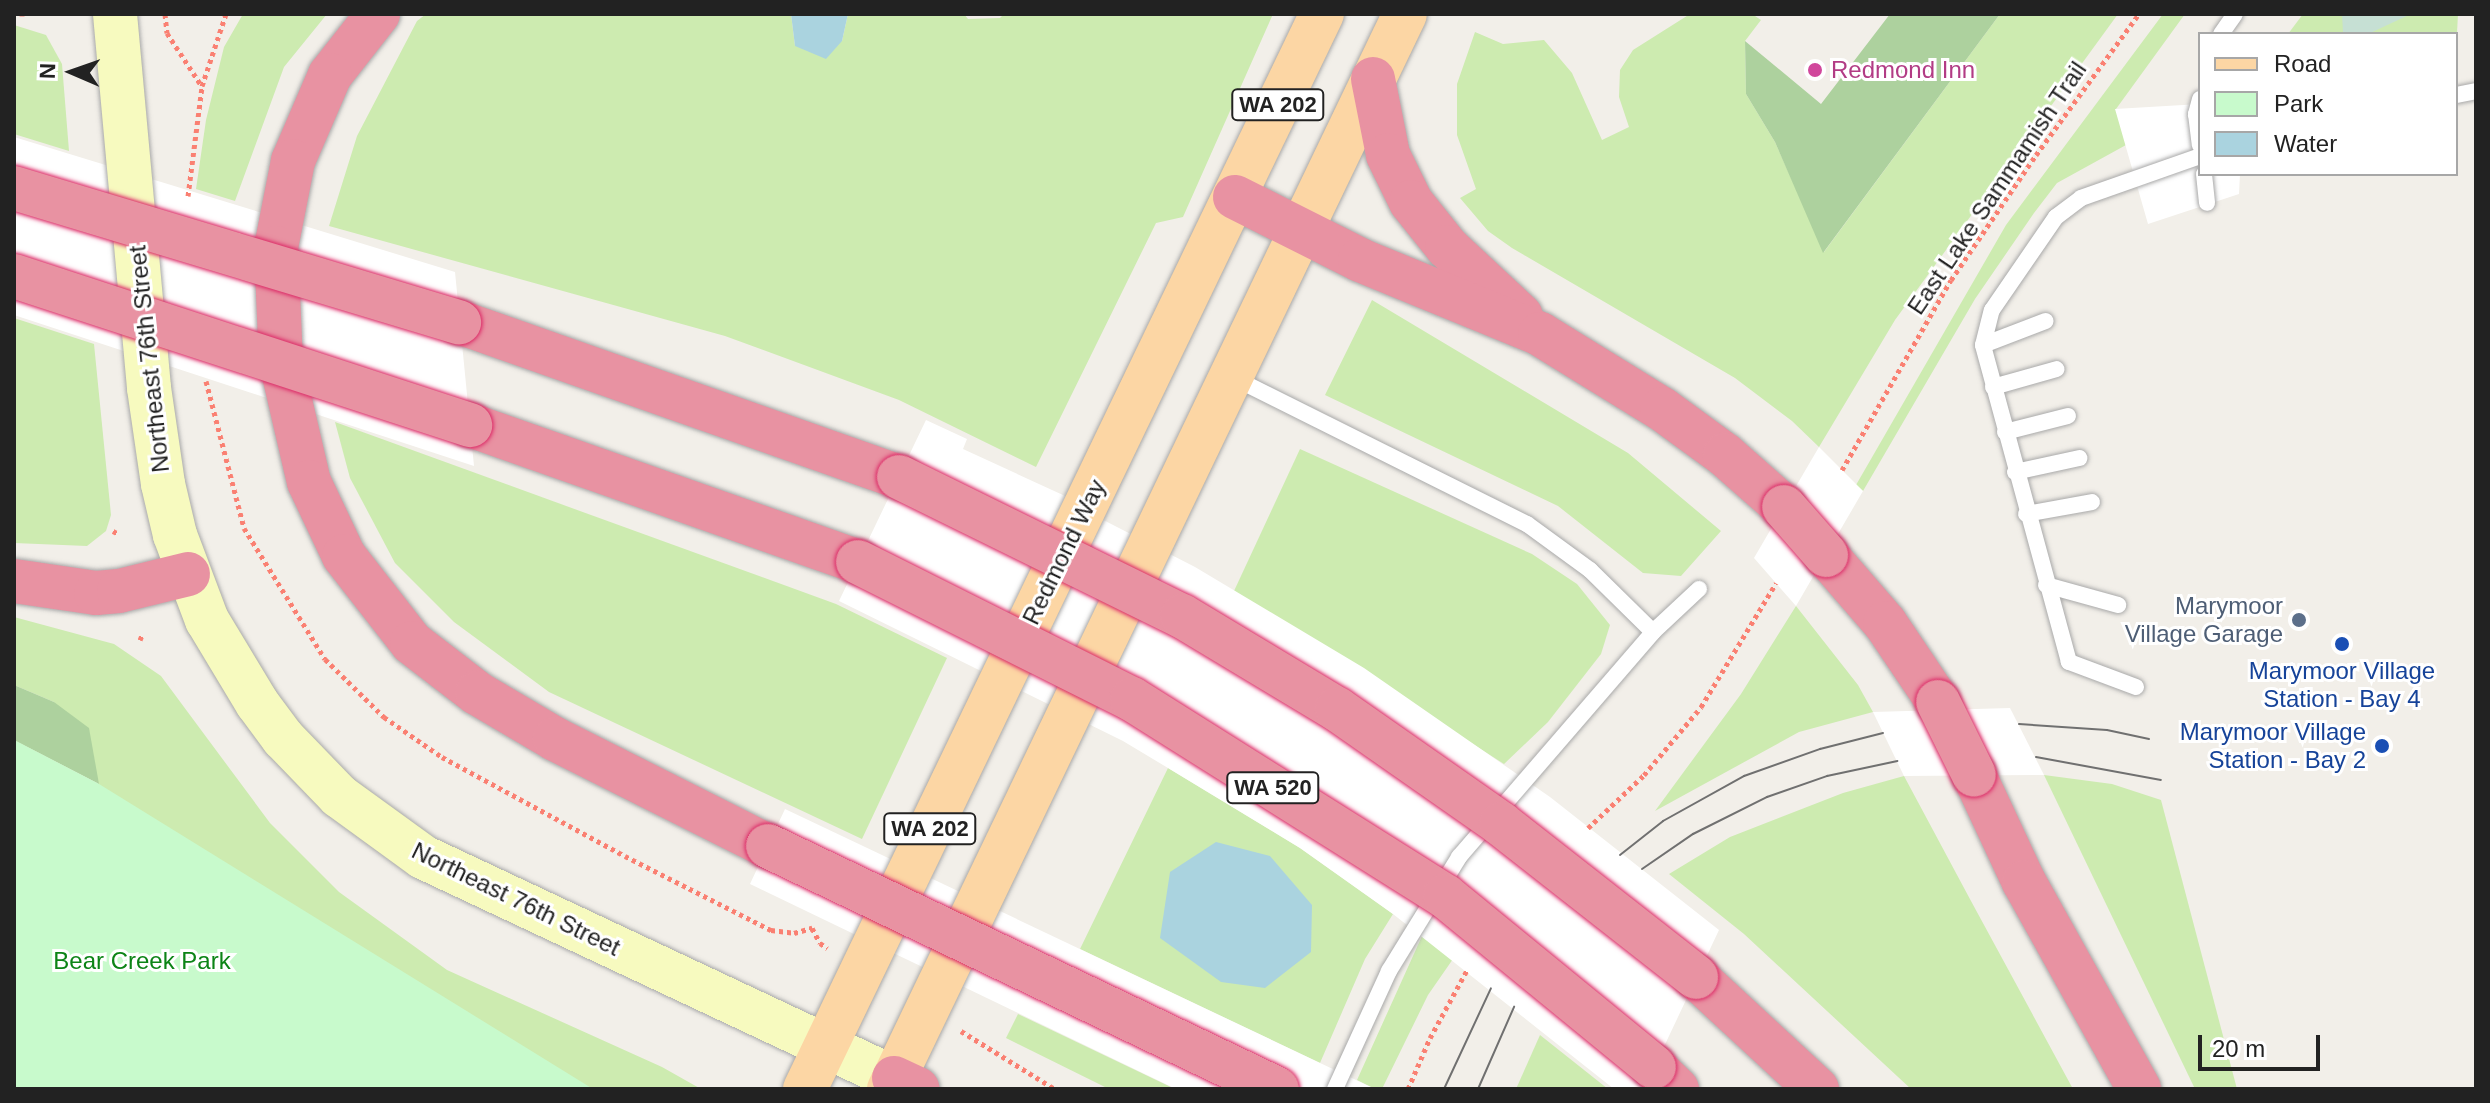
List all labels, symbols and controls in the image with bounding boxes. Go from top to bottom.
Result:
north arrow [32,32,112,112]
legend [2198,32,2458,176]
text: Road [2274,50,2331,77]
place label: Redmond Inn [1831,56,1975,84]
street label: East Lake Sammamish Trail [1901,56,2093,320]
marker: Redmond Inn [1806,61,1824,79]
text: N [35,63,60,80]
road number: WA 202 [1230,87,1326,123]
text: Park [2274,90,2323,117]
text: Water [2274,130,2337,157]
street label: Northeast 76th Street [123,244,175,474]
street label: Redmond Way [1016,475,1112,629]
place label: Marymoor Village Garage [2125,592,2283,648]
marker: Marymoor Village Garage [2290,611,2308,629]
marker: Marymoor Village Station - Bay 4 [2333,635,2351,653]
place label: Marymoor Village Station - Bay 4 [2249,657,2435,713]
place label: Marymoor Village Station - Bay 2 [2180,718,2366,774]
marker: Marymoor Village Station - Bay 2 [2373,737,2391,755]
road number: WA 520 [1225,770,1321,806]
road number: WA 202 [882,811,978,847]
street label: Northeast 76th Street [407,836,625,962]
park label: Bear Creek Park [53,947,231,975]
scale bar [2202,1019,2324,1069]
text: 20 m [2212,1035,2265,1062]

